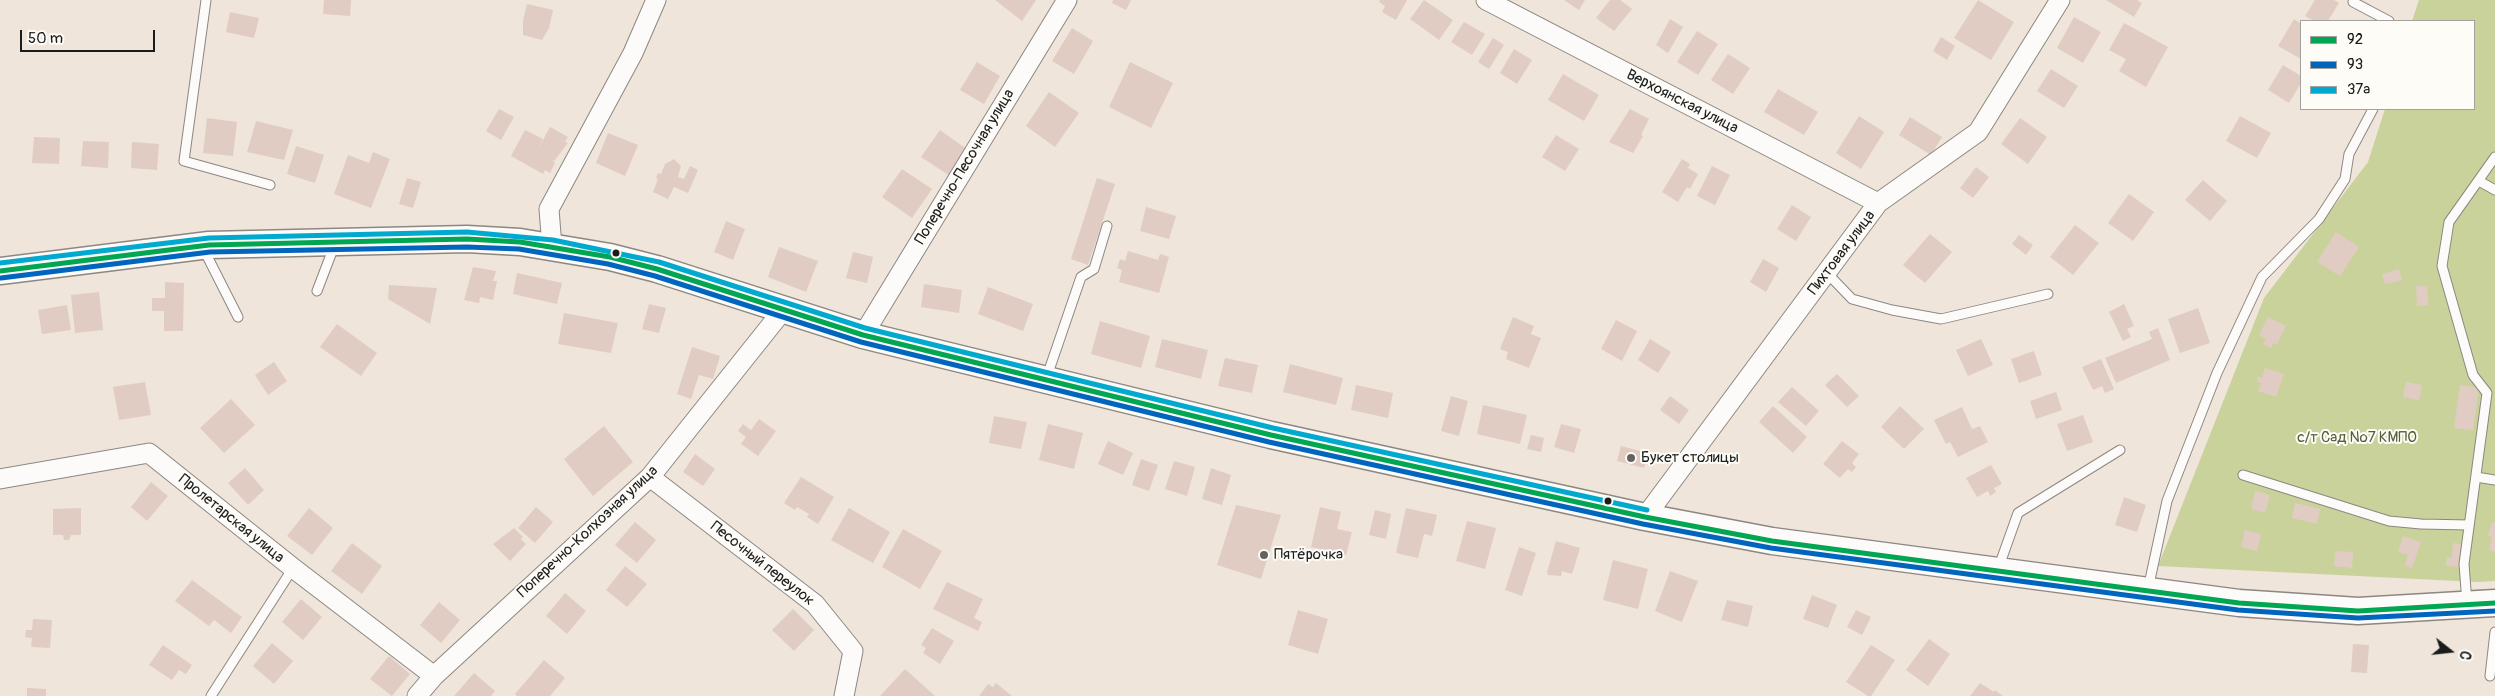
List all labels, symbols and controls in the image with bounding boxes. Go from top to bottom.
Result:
scale bar [22,20,158,52]
legend [2300,20,2475,110]
text: 50 m [28,29,63,48]
text: 92 [2347,30,2363,49]
text: 93 [2347,55,2363,74]
street label: Верхоянская улица [1623,66,1741,138]
text: 37а [2347,80,2370,99]
street label: Поперечно-Песочная улица [911,86,1019,248]
street label: Пихтовая улица [1804,207,1880,299]
unlabelled marker [611,248,621,258]
park label: с/т Сад №7 КМПО [2297,429,2417,447]
place label: Букет столицы [1641,449,1739,467]
marker: Букет столицы [1625,452,1637,464]
street label: Поперечно-Колхозная улица [514,462,662,602]
street label: Пролетарская улица [174,471,288,567]
unlabelled marker [1603,496,1613,506]
street label: Песочный переулок [706,518,818,610]
place label: Пятёрочка [1274,546,1343,564]
marker: Пятёрочка [1258,549,1270,561]
north arrow [2425,626,2475,676]
text: С [2456,649,2474,662]

